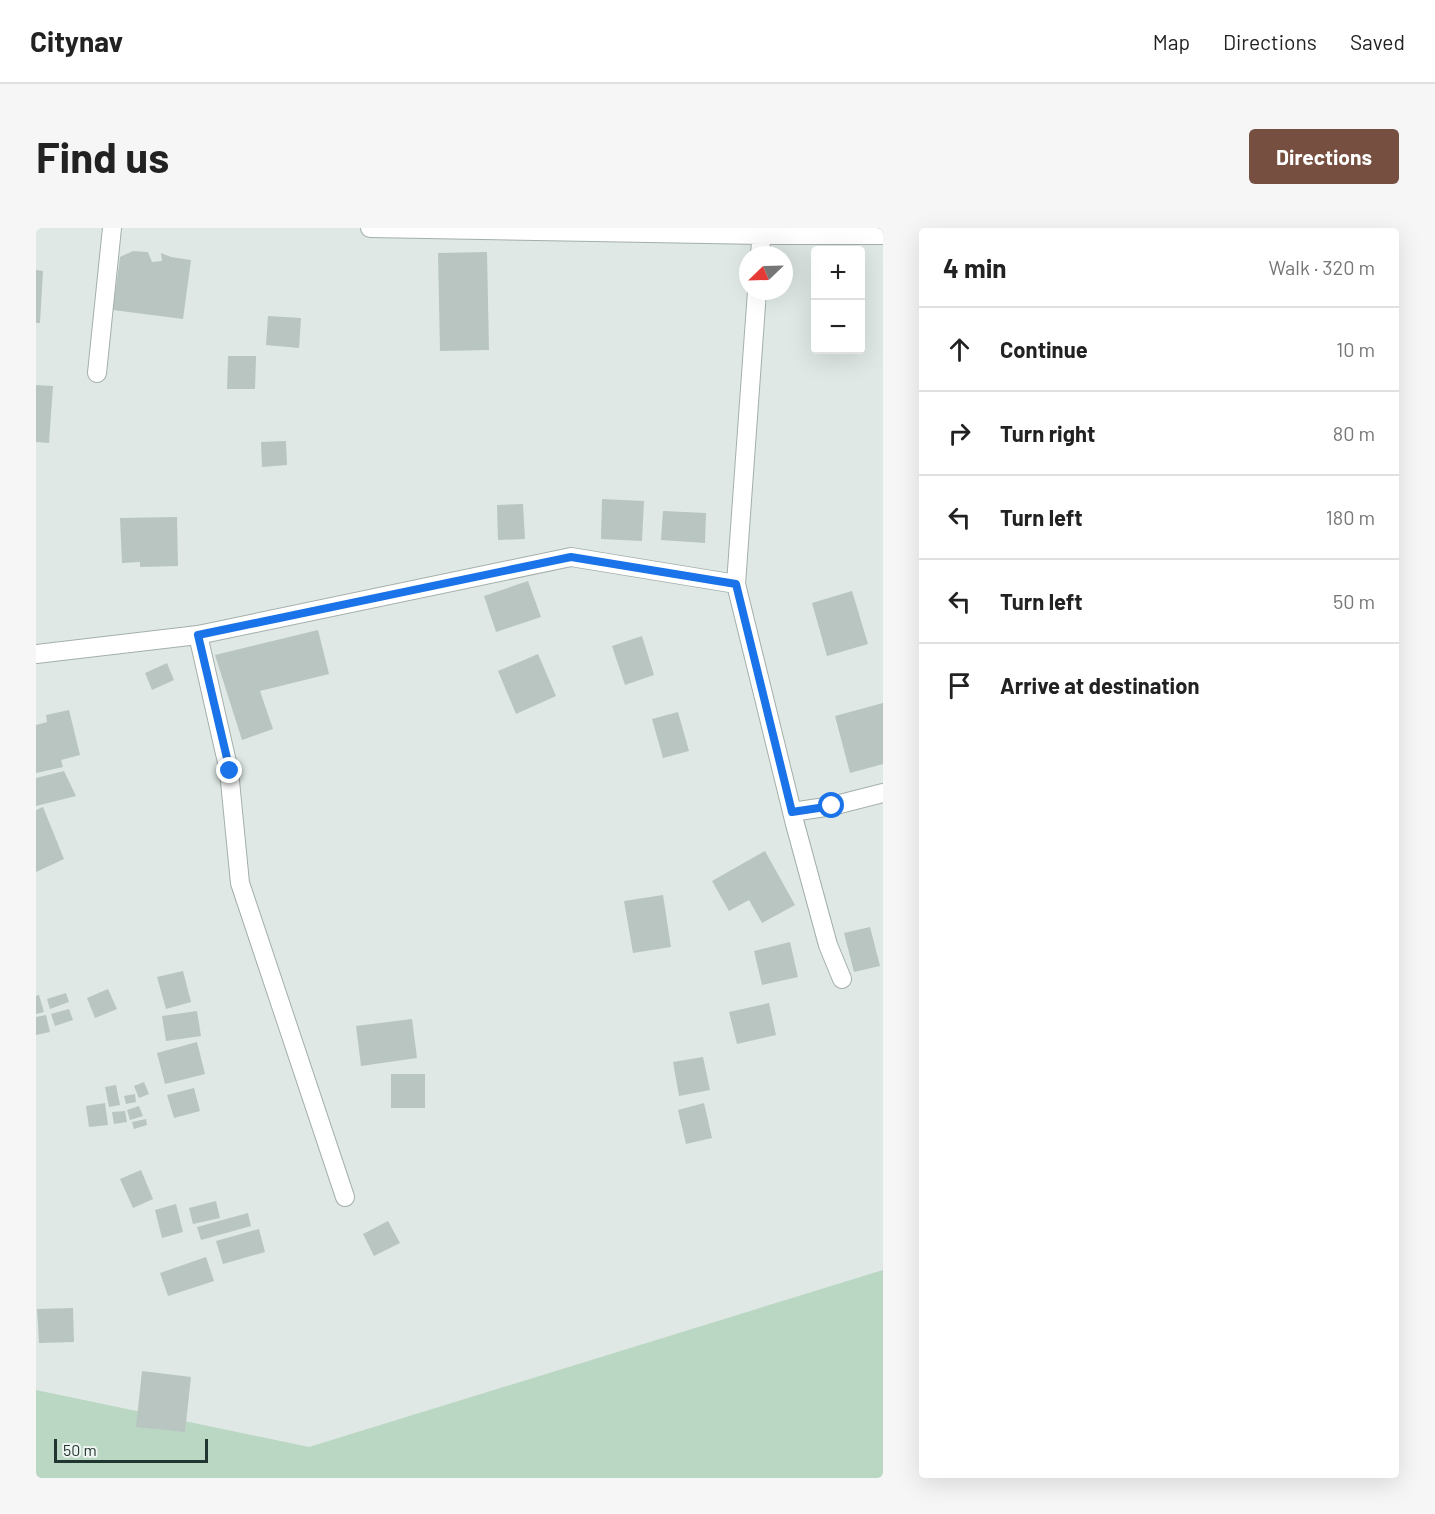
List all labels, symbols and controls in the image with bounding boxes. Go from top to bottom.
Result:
text: Citynav [30,24,123,58]
text: Map [1153,29,1190,54]
text: Directions [1223,29,1317,54]
text: Saved [1350,29,1405,54]
button: Directions [1249,129,1399,184]
text: Find us [36,131,169,181]
north arrow [739,246,793,300]
map controls [811,246,865,354]
button: + [811,246,865,300]
text: 4 min [943,252,1007,283]
text: Walk · 320 m [1268,255,1375,279]
button: − [811,300,865,354]
icon: ahead [943,333,976,366]
text: Continue [1000,336,1088,362]
text: 10 m [1336,337,1375,361]
icon: right [943,417,976,450]
text: Turn right [1000,420,1095,446]
text: 80 m [1333,421,1375,445]
icon: left [943,501,976,534]
text: Turn left [1000,504,1083,530]
text: 180 m [1326,505,1375,529]
icon: left [943,585,976,618]
text: Turn left [1000,588,1083,614]
text: 50 m [1333,589,1375,613]
icon: arrive [943,669,976,702]
text: Arrive at destination [1000,672,1199,698]
route end [216,757,242,783]
route start [818,792,844,818]
scale bar [54,1436,208,1464]
text: 50 m [63,1440,97,1459]

